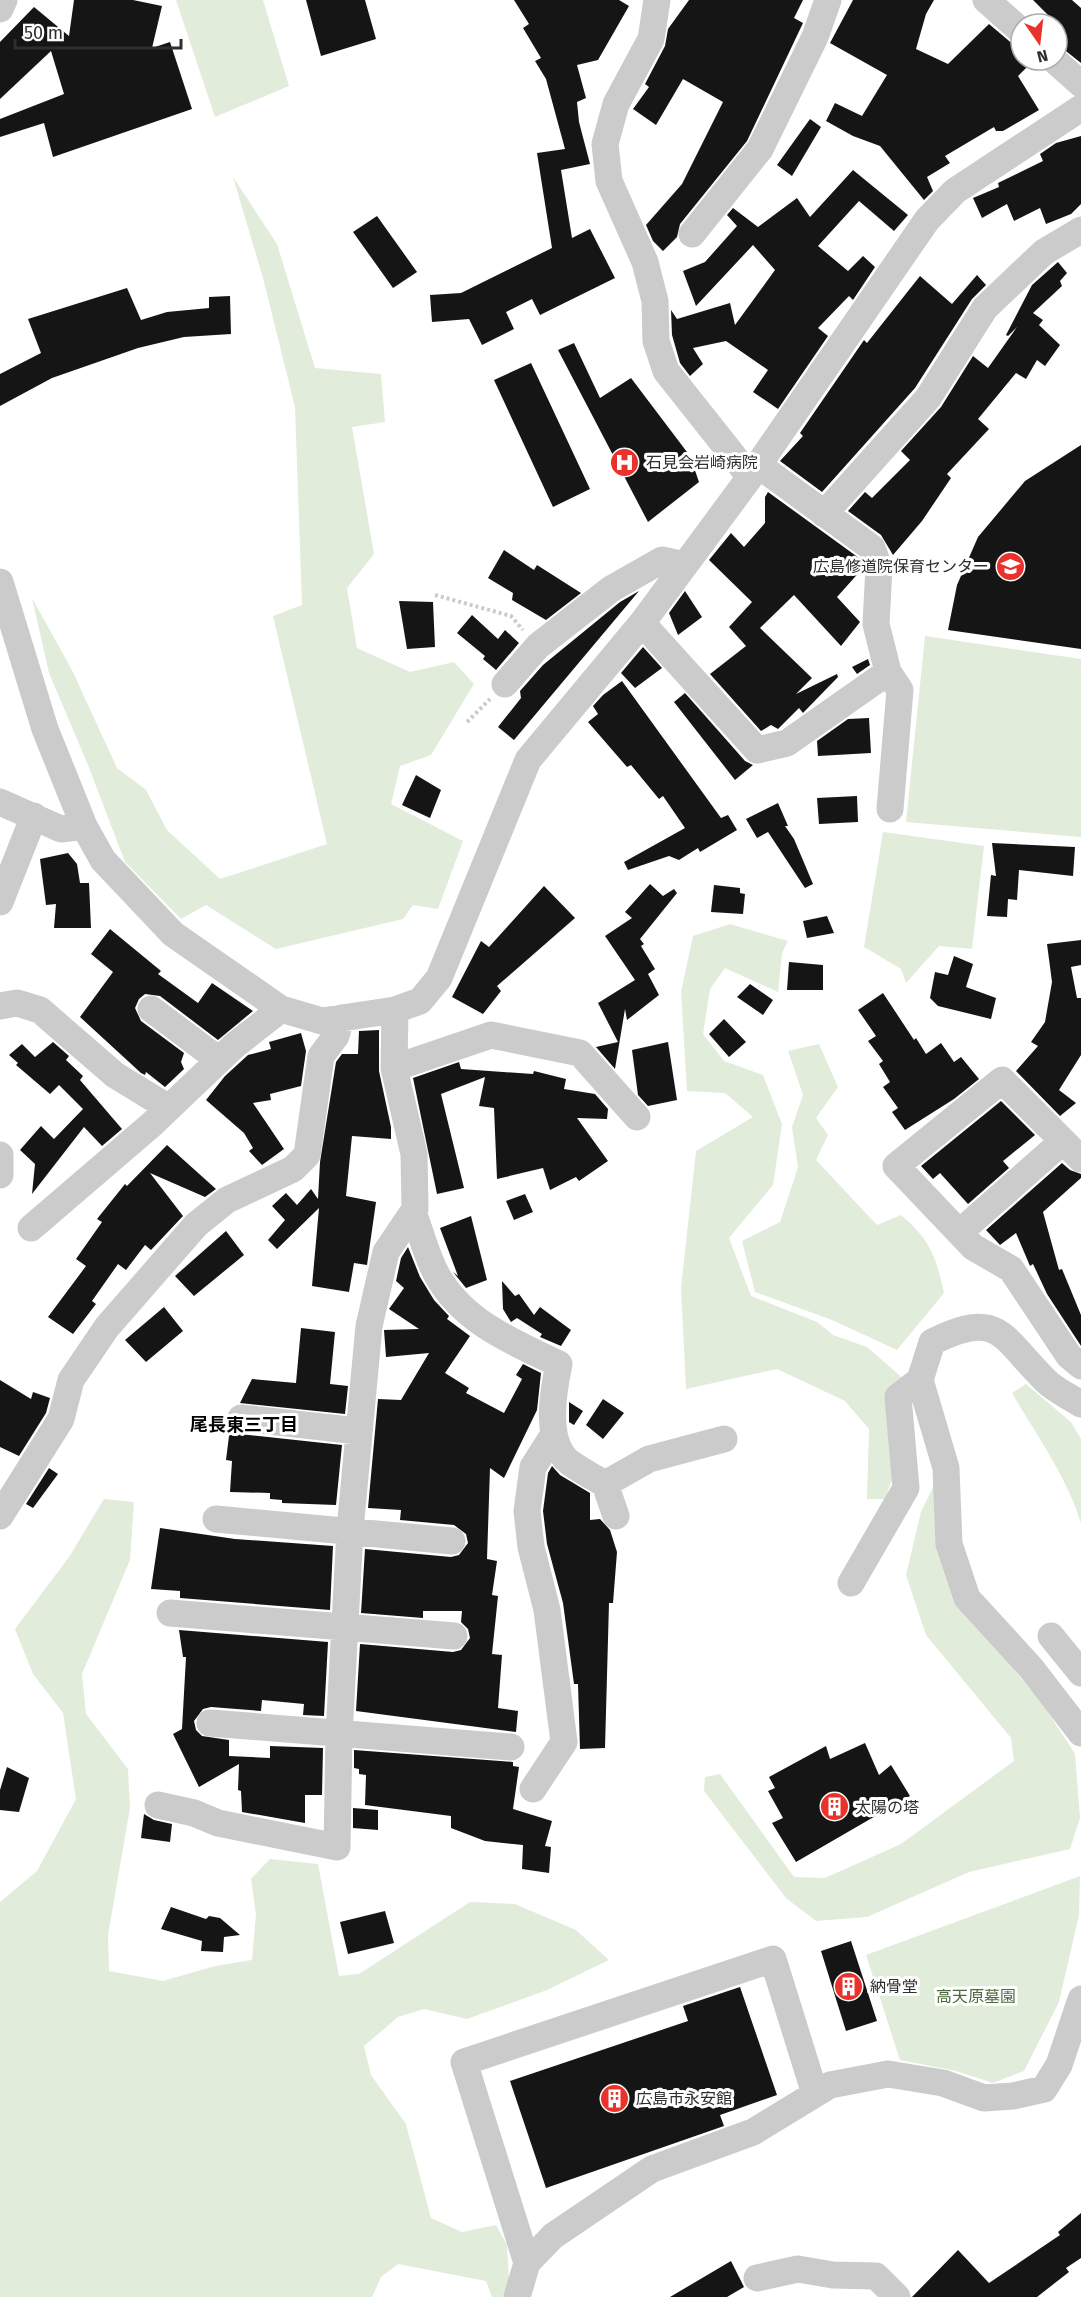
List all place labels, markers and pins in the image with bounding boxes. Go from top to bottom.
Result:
hospital icon: 石見会岩崎病院 [609,446,641,478]
place label: 石見会岩崎病院 [646,453,758,472]
school or university icon: 広島修道院保育センター [994,550,1026,582]
place label: 広島修道院保育センター [813,557,989,576]
building icon: 太陽の塔 [818,1791,850,1823]
place label: 太陽の塔 [855,1798,919,1817]
building icon: 納骨堂 [833,1970,865,2002]
place label: 納骨堂 [870,1977,918,1996]
building icon: 広島市永安館 [599,2082,631,2114]
place label: 広島市永安館 [636,2089,732,2108]

